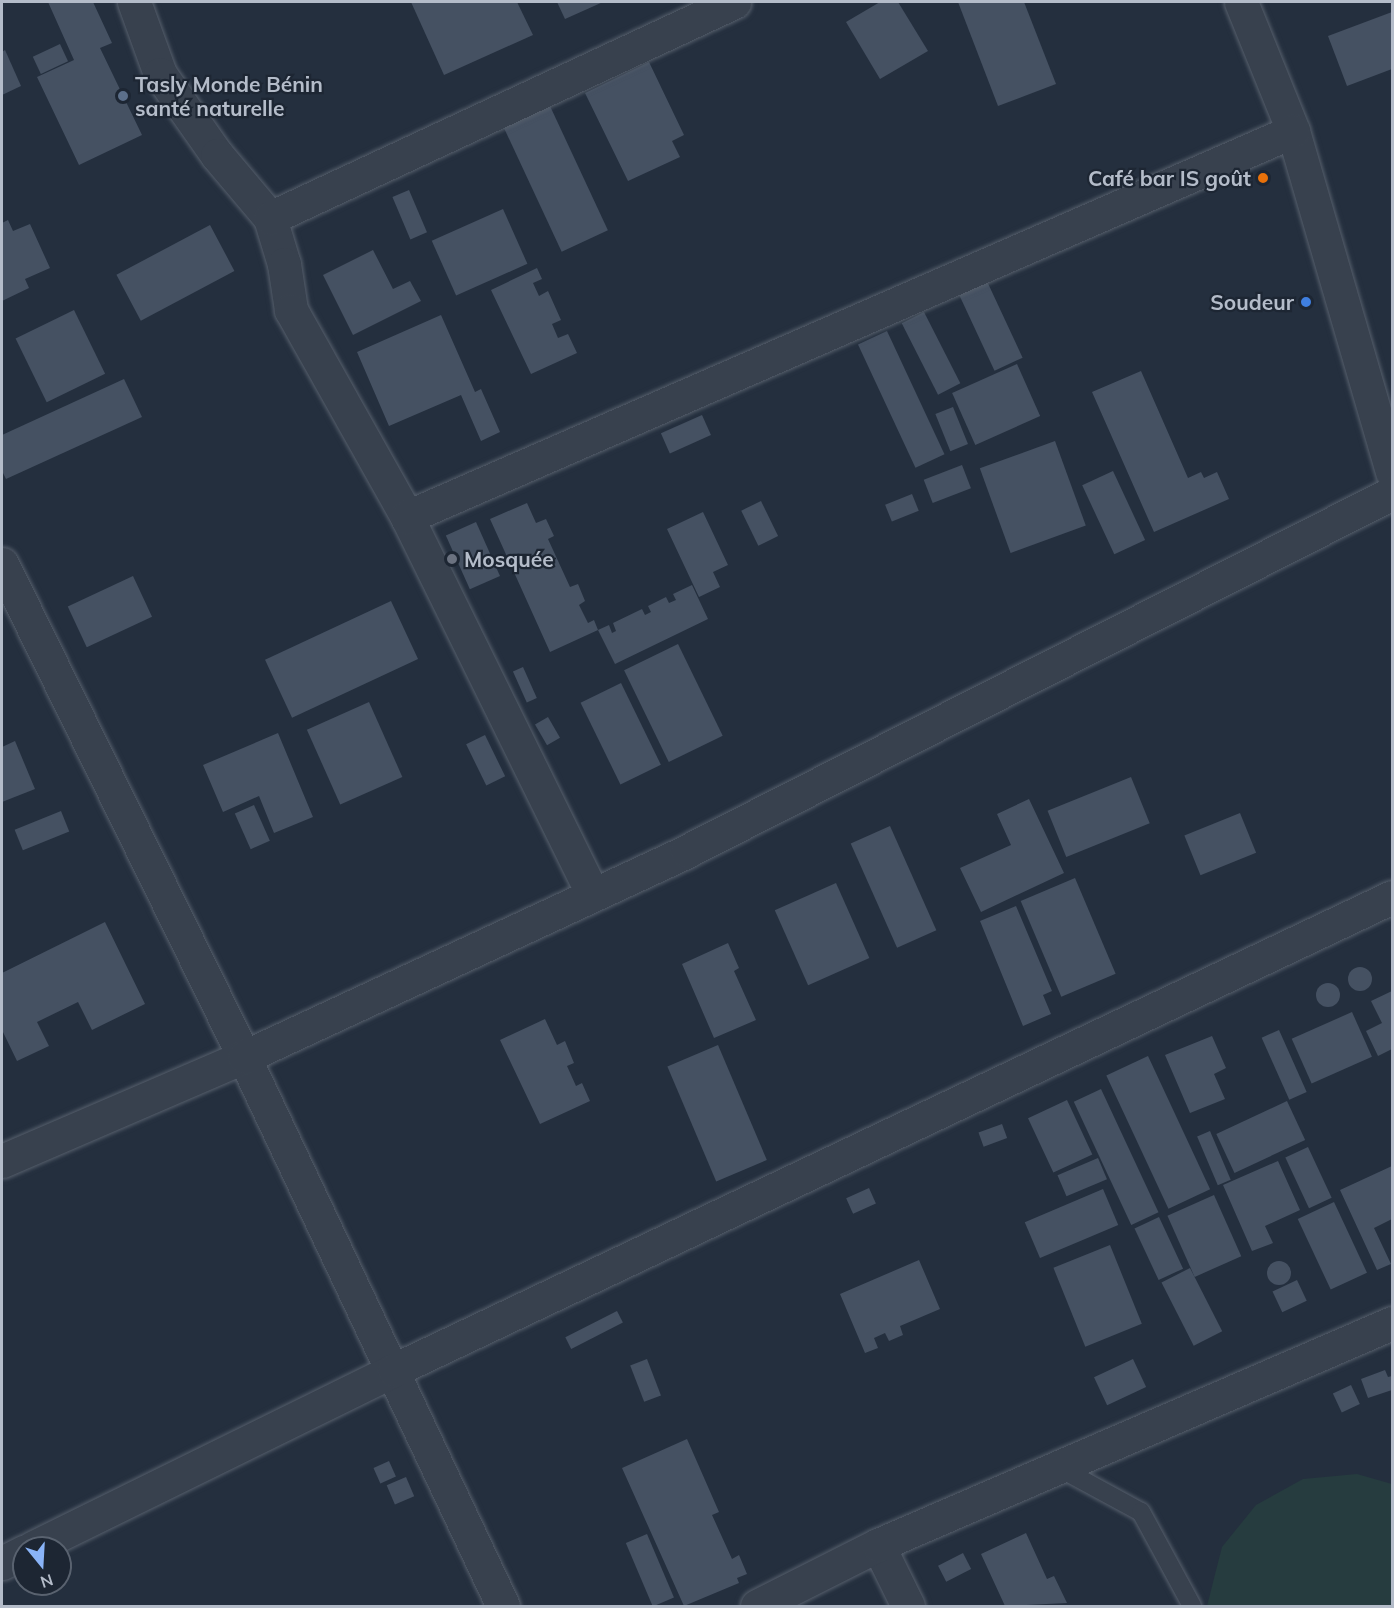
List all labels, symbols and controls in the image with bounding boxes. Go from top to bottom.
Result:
place label: Tasly Monde Bénin santé naturelle [135,71,323,121]
marker: Tasly Monde Bénin santé naturelle [116,89,130,103]
place label: Café bar IS goût [1088,165,1251,191]
marker: Café bar IS goût [1256,171,1270,185]
place label: Soudeur [1210,289,1294,315]
marker: Soudeur [1299,295,1313,309]
place label: Mosquée [464,546,554,572]
marker: Mosquée [445,552,459,566]
north arrow [12,1536,72,1596]
text: N [38,1570,56,1593]

